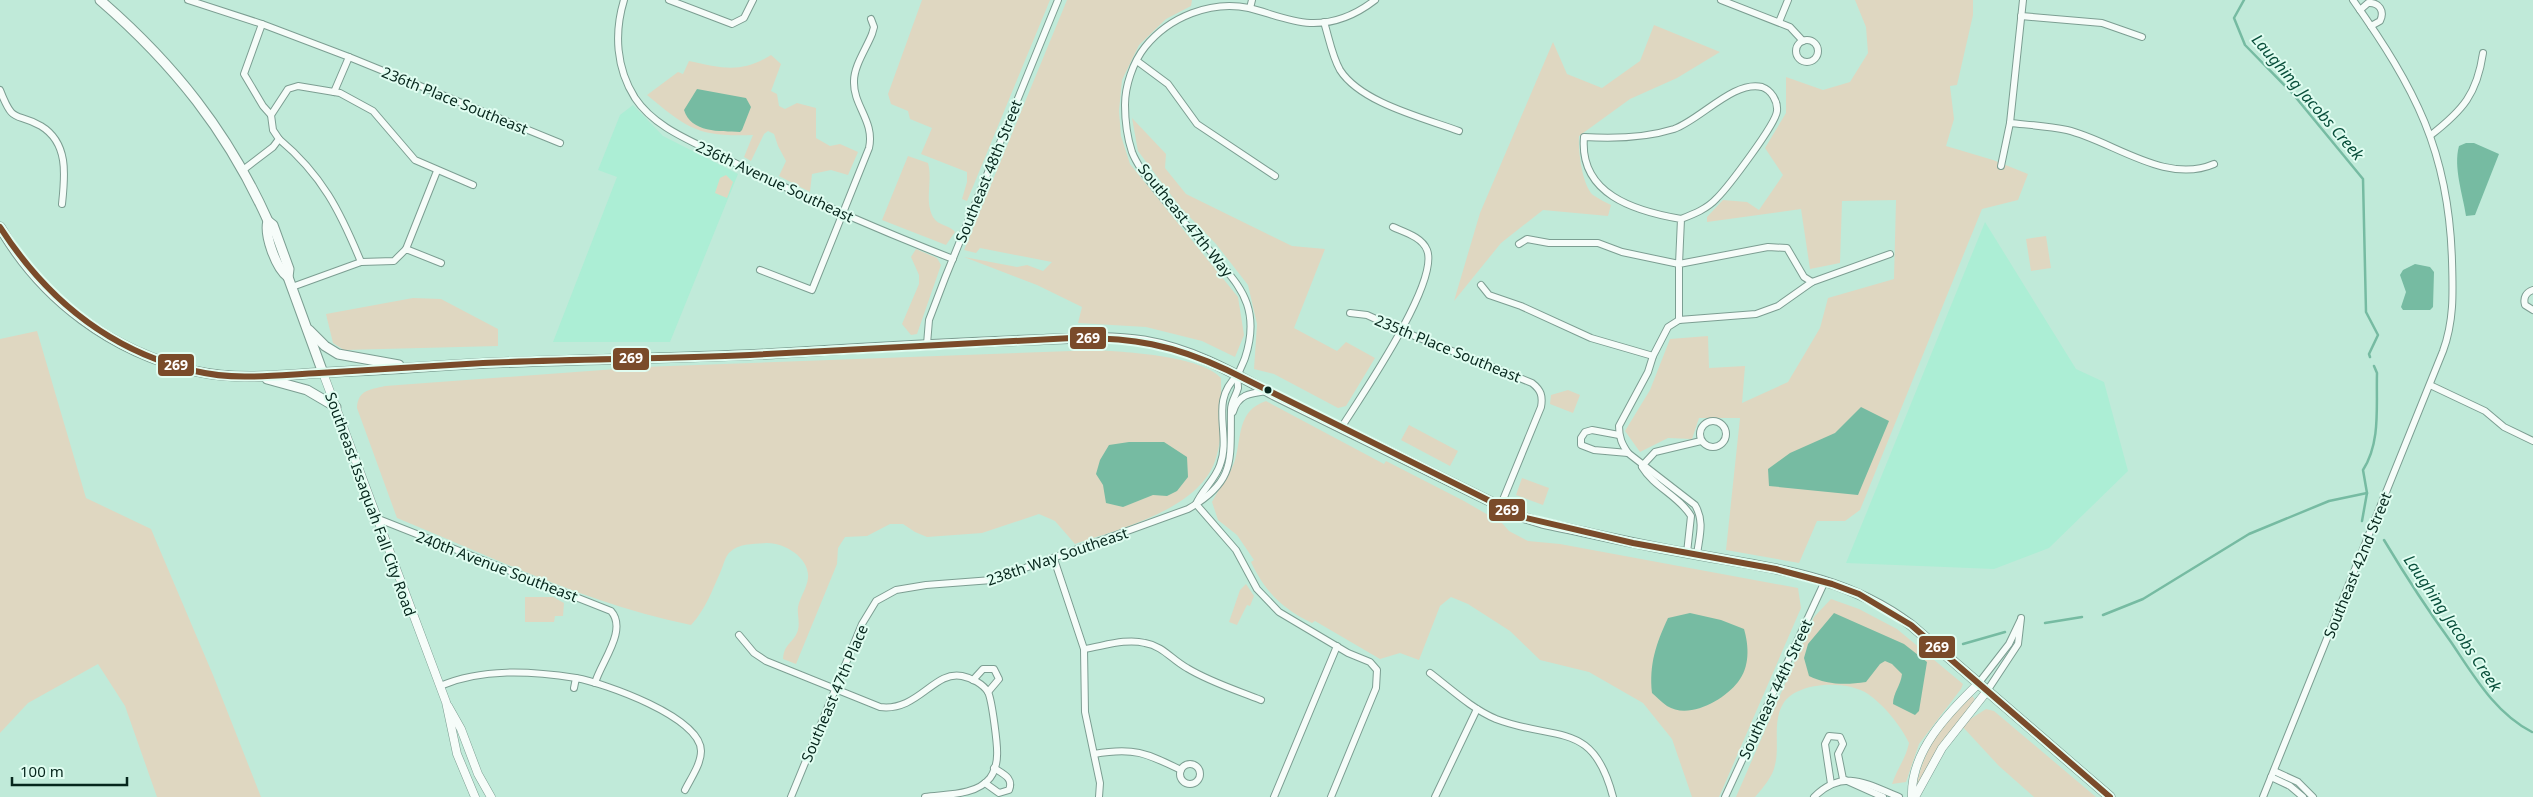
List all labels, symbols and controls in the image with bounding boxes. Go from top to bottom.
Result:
water label: Laughing Jacobs Creek [2247,29,2370,166]
street label: 236th Place Southeast [379,62,532,139]
street label: Southeast 48th Street [950,96,1026,245]
street label: 236th Avenue Southeast [693,136,858,227]
street label: Southeast 47th Way [1134,159,1238,281]
street label: 235th Place Southeast [1372,310,1525,387]
line badge: 269 [1069,326,1107,350]
text: 269 [1076,328,1100,347]
line badge: 269 [612,347,650,371]
text: 269 [619,348,643,367]
line badge: 269 [157,353,195,377]
text: 269 [164,355,188,374]
unlabelled marker [1263,385,1273,395]
street label: Southeast Issaquah Fall City Road [321,389,421,619]
street label: Southeast 42nd Street [2318,488,2396,641]
line badge: 269 [1488,498,1526,522]
text: 269 [1495,500,1519,519]
street label: 238th Way Southeast [983,522,1131,590]
street label: 240th Avenue Southeast [413,526,581,606]
water label: Laughing Jacobs Creek [2399,550,2508,697]
street label: Southeast 44th Street [1734,615,1816,762]
street label: Southeast 47th Place [796,621,872,765]
line badge: 269 [1918,635,1956,659]
text: 269 [1925,637,1949,656]
scale bar [12,754,128,786]
text: 100 m [20,761,64,781]

